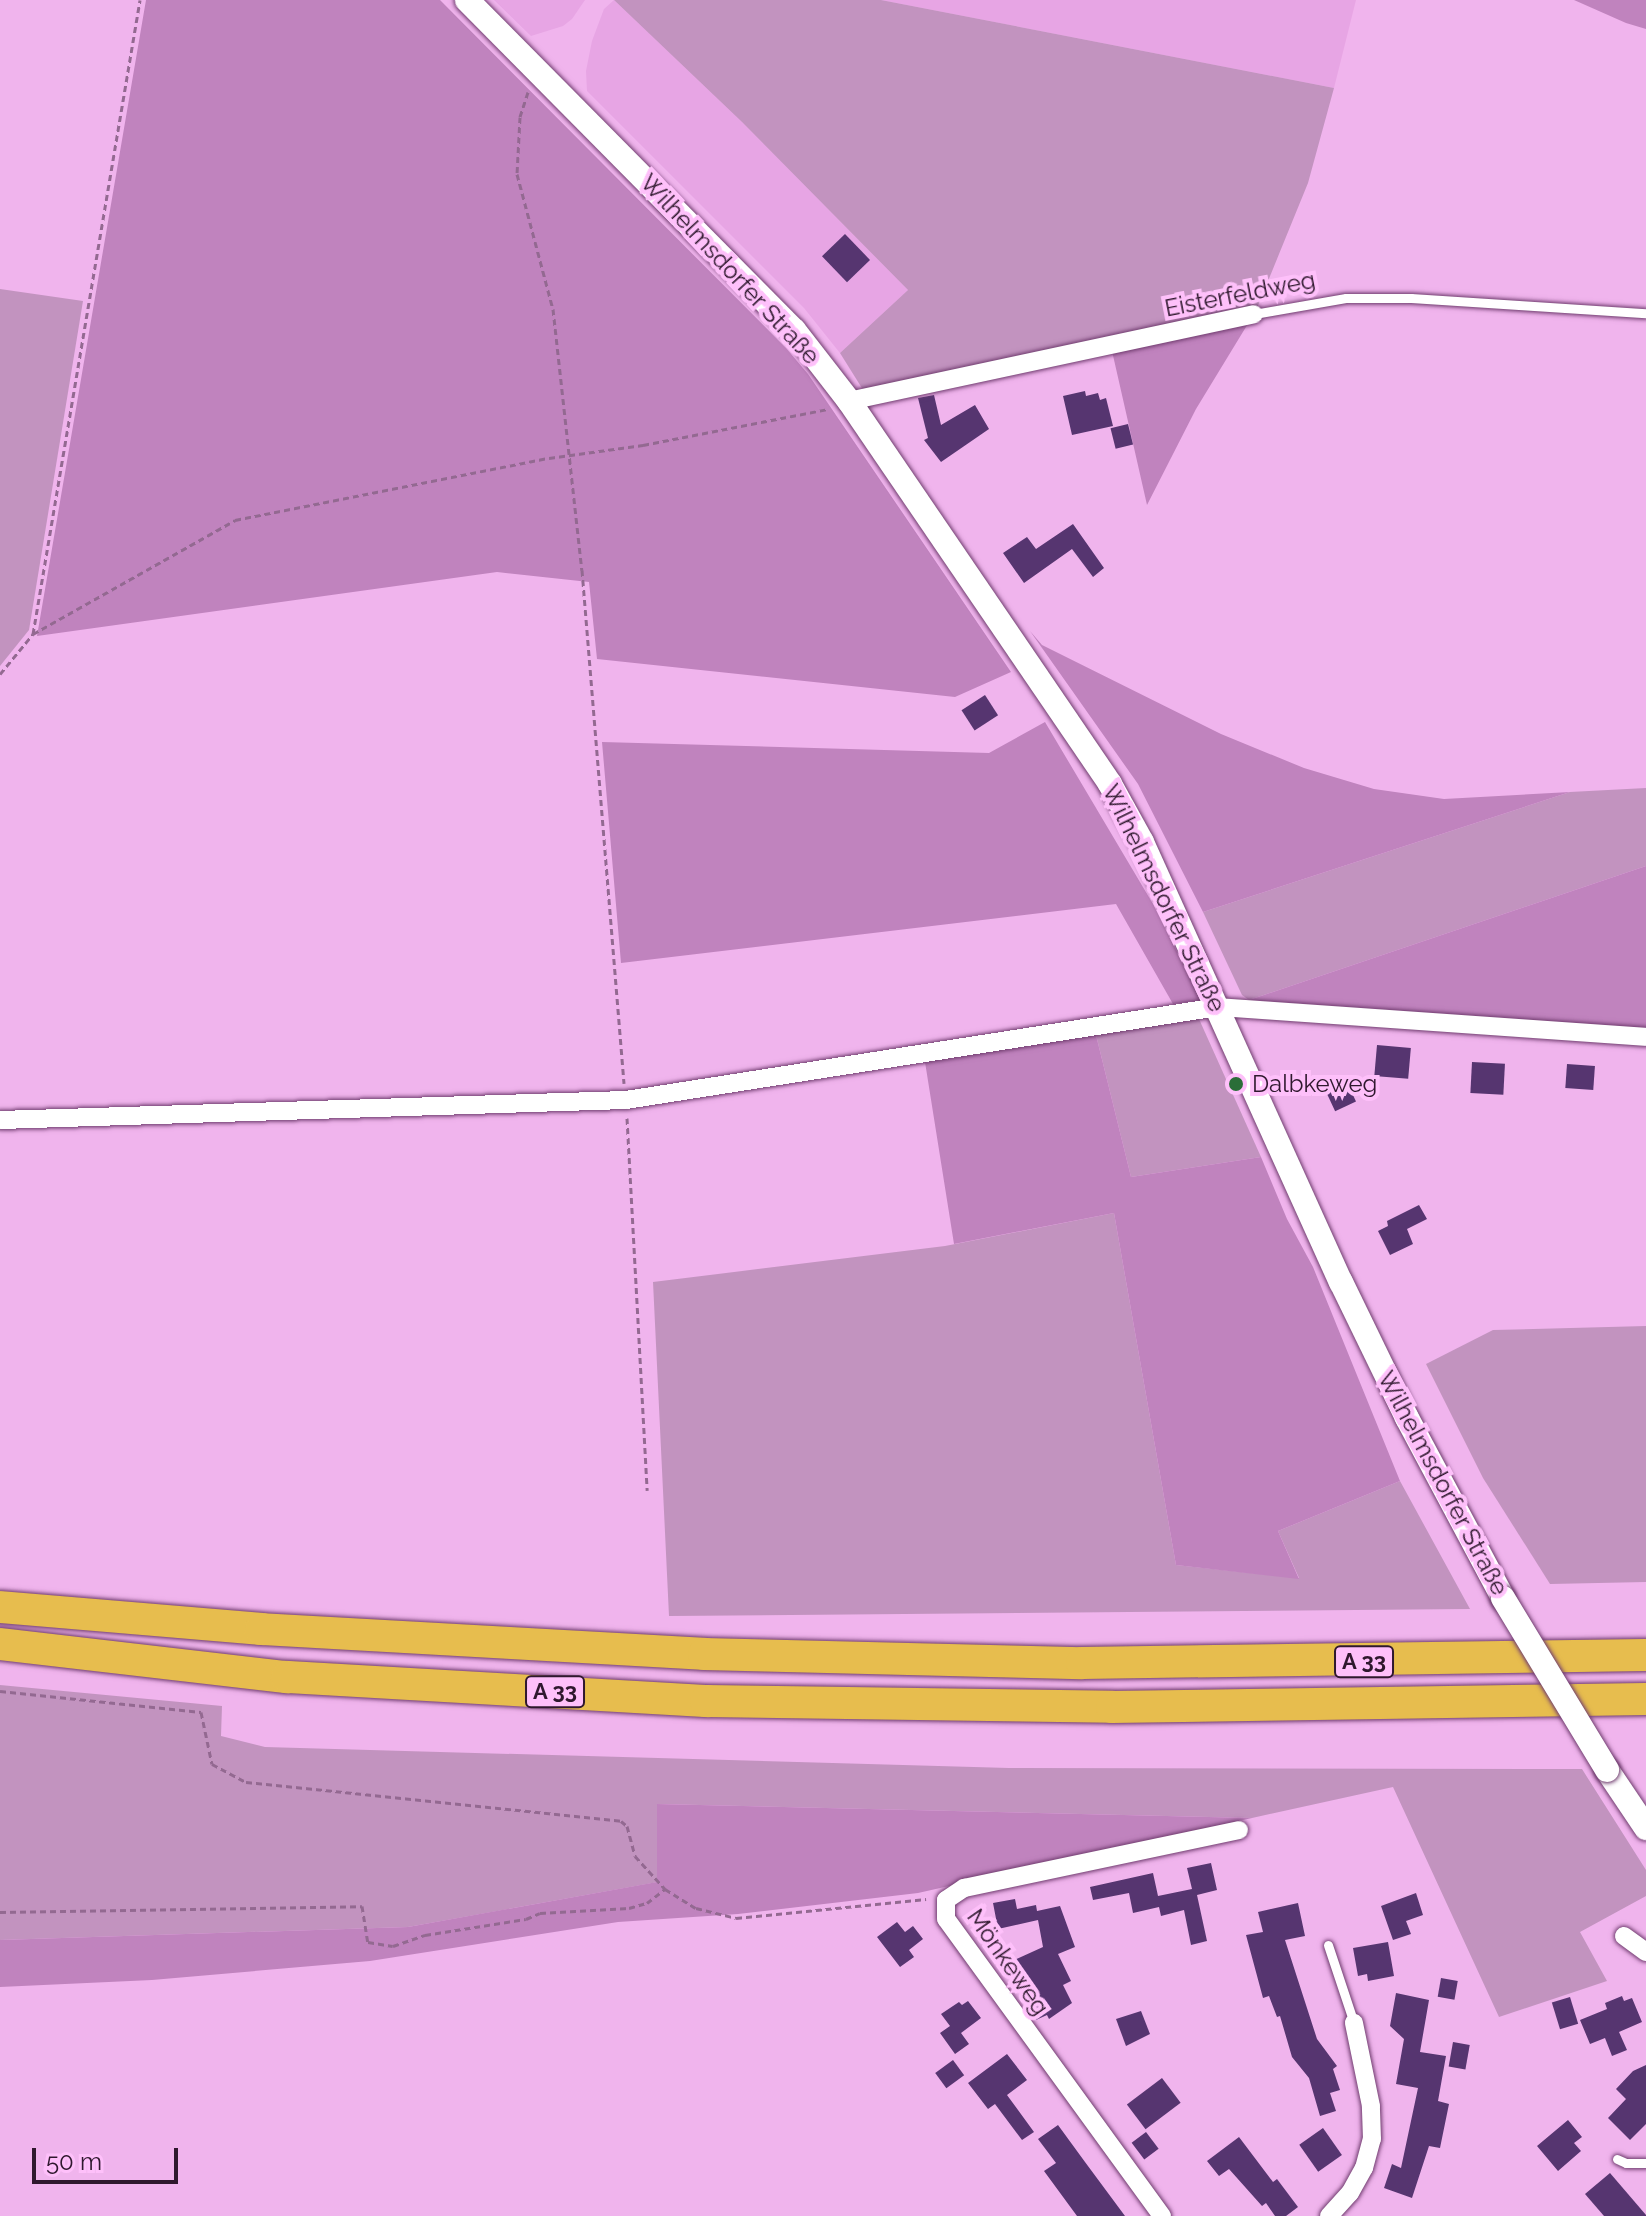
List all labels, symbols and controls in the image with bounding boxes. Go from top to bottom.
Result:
street label: Wilhelmsdorfer Straße [634,168,826,370]
street label: Eisterfeldweg [1162,265,1318,323]
street label: Wilhelmsdorfer Straße [1096,779,1232,1017]
place label: Dalbkeweg [1252,1070,1377,1098]
marker: Dalbkeweg [1227,1075,1245,1093]
street label: Wilhelmsdorfer Straße [1372,1366,1514,1600]
road number: A 33 [1332,1644,1396,1680]
road number: A 33 [523,1674,587,1710]
street label: Mönkeweg [961,1903,1055,2021]
scale bar [36,2132,182,2182]
text: 50 m [46,2147,102,2176]

